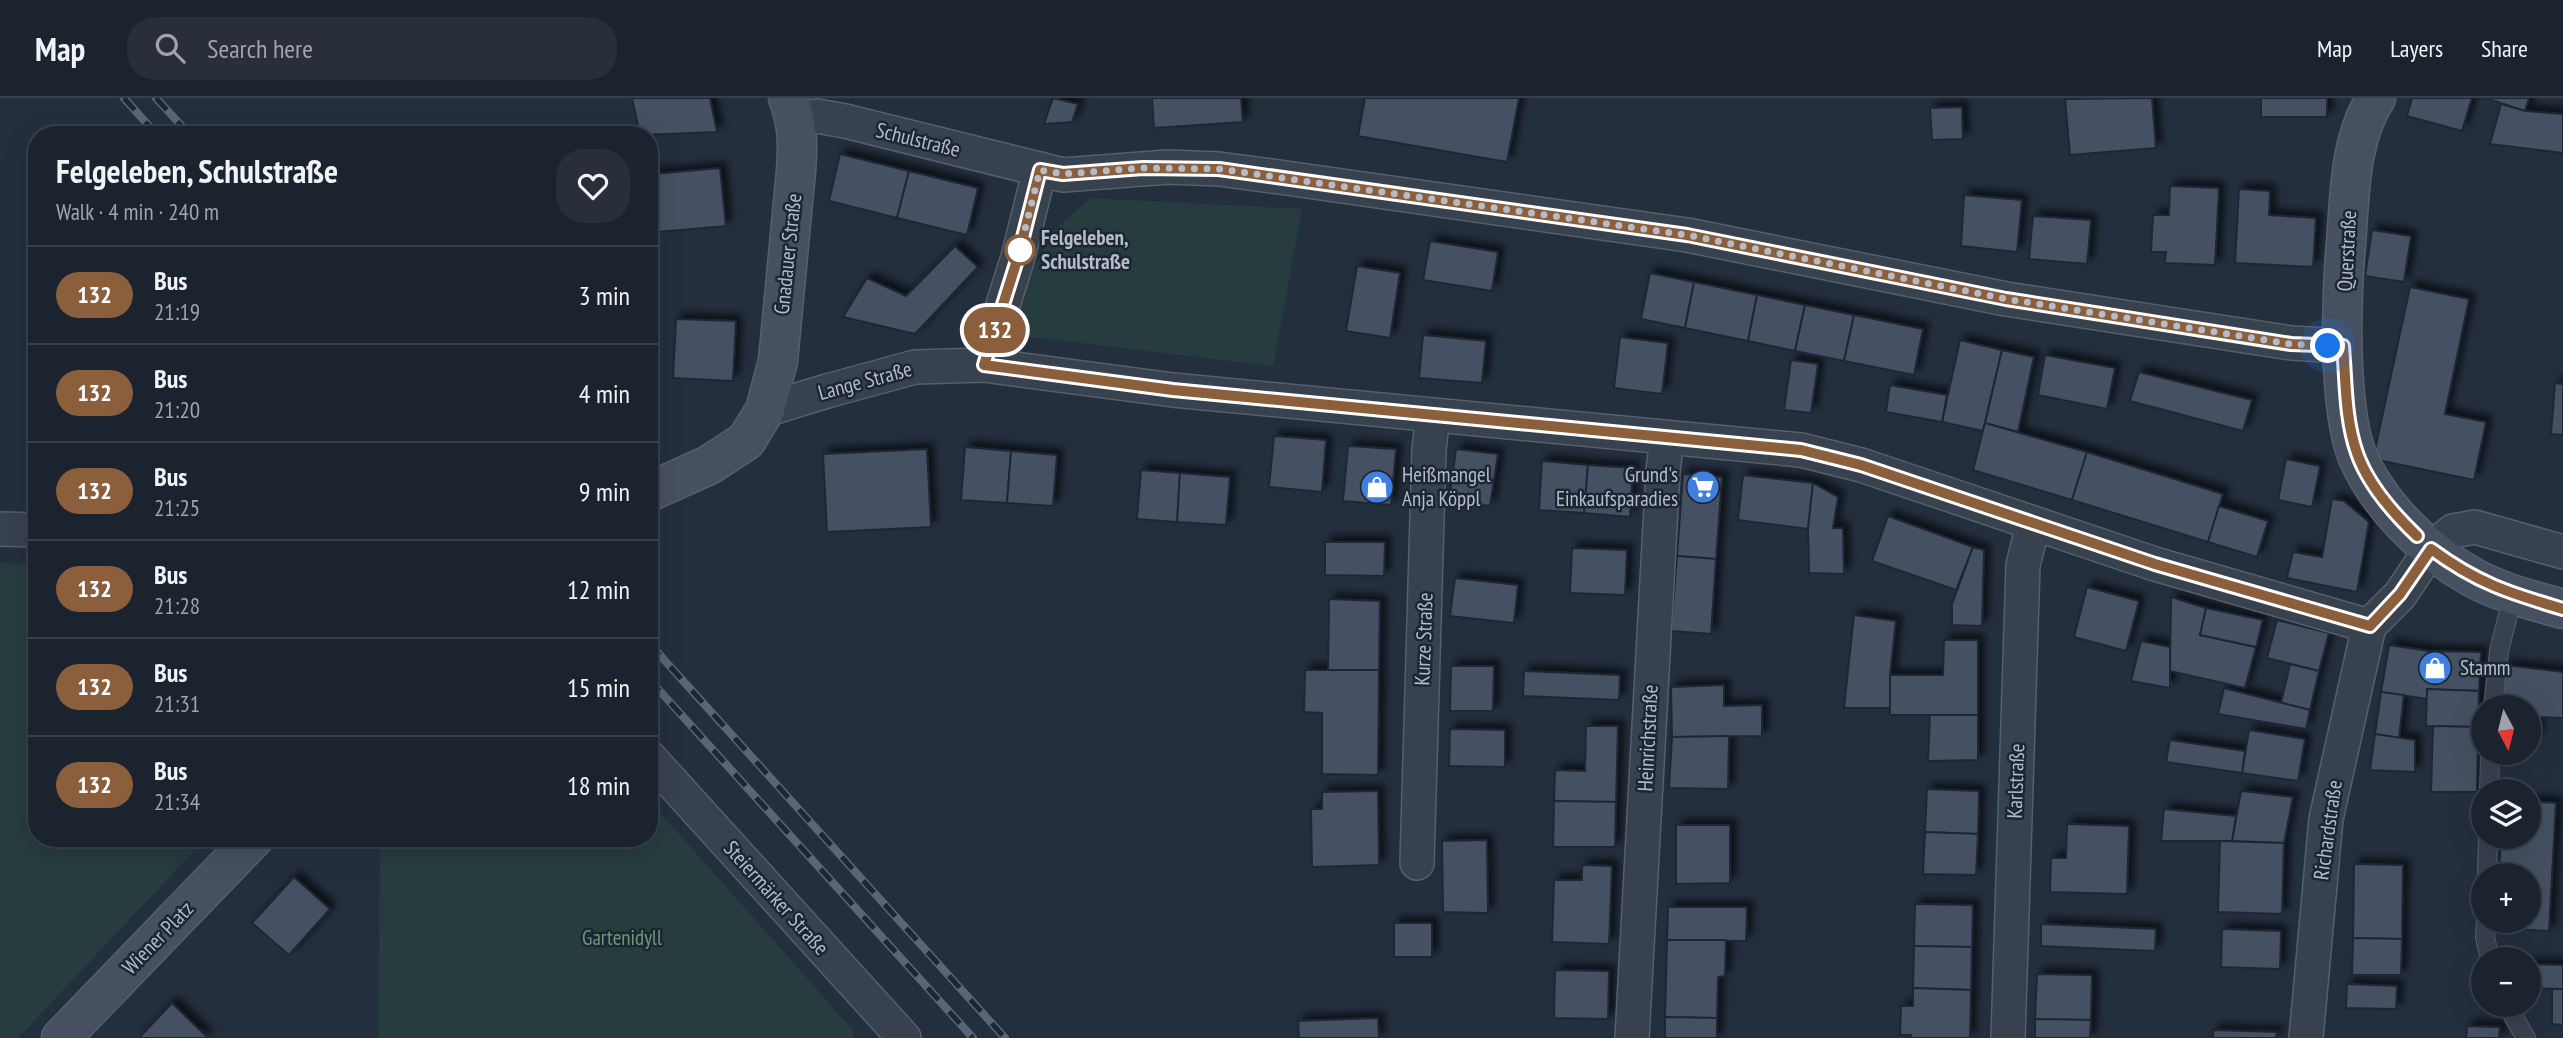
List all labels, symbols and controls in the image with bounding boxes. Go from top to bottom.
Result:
search box [127,17,617,80]
text: Map [35,27,85,70]
icon: search [151,29,189,67]
text: Search here [207,32,313,65]
text: Map [2317,33,2352,64]
text: Layers [2390,33,2443,64]
text: Share [2481,33,2528,64]
street label: Schulstraße [873,116,963,163]
text: Felgeleben, Schulstraße [56,149,338,192]
button: heart [556,149,630,223]
street label: Gnadauer Straße [768,192,807,316]
text: Walk · 4 min · 240 m [56,197,219,226]
street label: Querstraße [2331,210,2362,292]
place label: Felgeleben, Schulstraße [1041,224,1130,275]
marker: Felgeleben, Schulstraße [1005,235,1035,265]
text: Bus [154,264,187,297]
text: 132 [77,279,112,310]
text: 3 min [579,279,630,312]
text: 21:19 [154,297,200,326]
line badge: 132 [955,307,1035,353]
text: 132 [978,314,1012,345]
your location [2310,328,2345,363]
street label: Lange Straße [815,355,915,406]
text: Bus [154,362,187,395]
text: 132 [77,377,112,408]
text: 4 min [579,377,630,410]
text: 21:20 [154,395,200,424]
text: Bus [154,460,187,493]
place label: Heißmangel Anja Köppl [1402,461,1491,512]
place label: Grund's Einkaufsparadies [1556,461,1678,512]
shop icon: Heißmangel Anja Köppl [1358,468,1396,506]
supermarket icon: Grund's Einkaufsparadies [1684,468,1722,506]
text: 132 [77,475,112,506]
text: 9 min [579,475,630,508]
text: 21:25 [154,493,200,522]
text: Bus [154,558,187,591]
text: 132 [77,573,112,604]
text: 12 min [567,573,630,606]
text: 21:28 [154,591,200,620]
street label: Kurze Straße [1408,592,1439,686]
shop icon: Stamm [2416,649,2454,687]
place label: Stamm [2460,654,2511,681]
text: Bus [154,656,187,689]
text: 132 [77,671,112,702]
text: 15 min [567,671,630,704]
street label: Heinrichstraße [1631,684,1664,792]
text: 21:31 [154,689,200,718]
north arrow [2471,695,2541,765]
map controls [2471,695,2541,1017]
street label: Karlstraße [2001,743,2030,819]
text: Bus [154,754,187,787]
text: 132 [77,769,112,800]
text: 18 min [567,769,630,802]
street label: Richardstraße [2307,778,2348,882]
button: layers [2471,779,2541,849]
text: 21:34 [154,787,200,816]
street label: Steiermärker Straße [718,835,835,960]
button: + [2471,863,2541,933]
street label: Wiener Platz [116,895,199,980]
park label: Gartenidyll [582,924,662,951]
button: − [2471,947,2541,1017]

